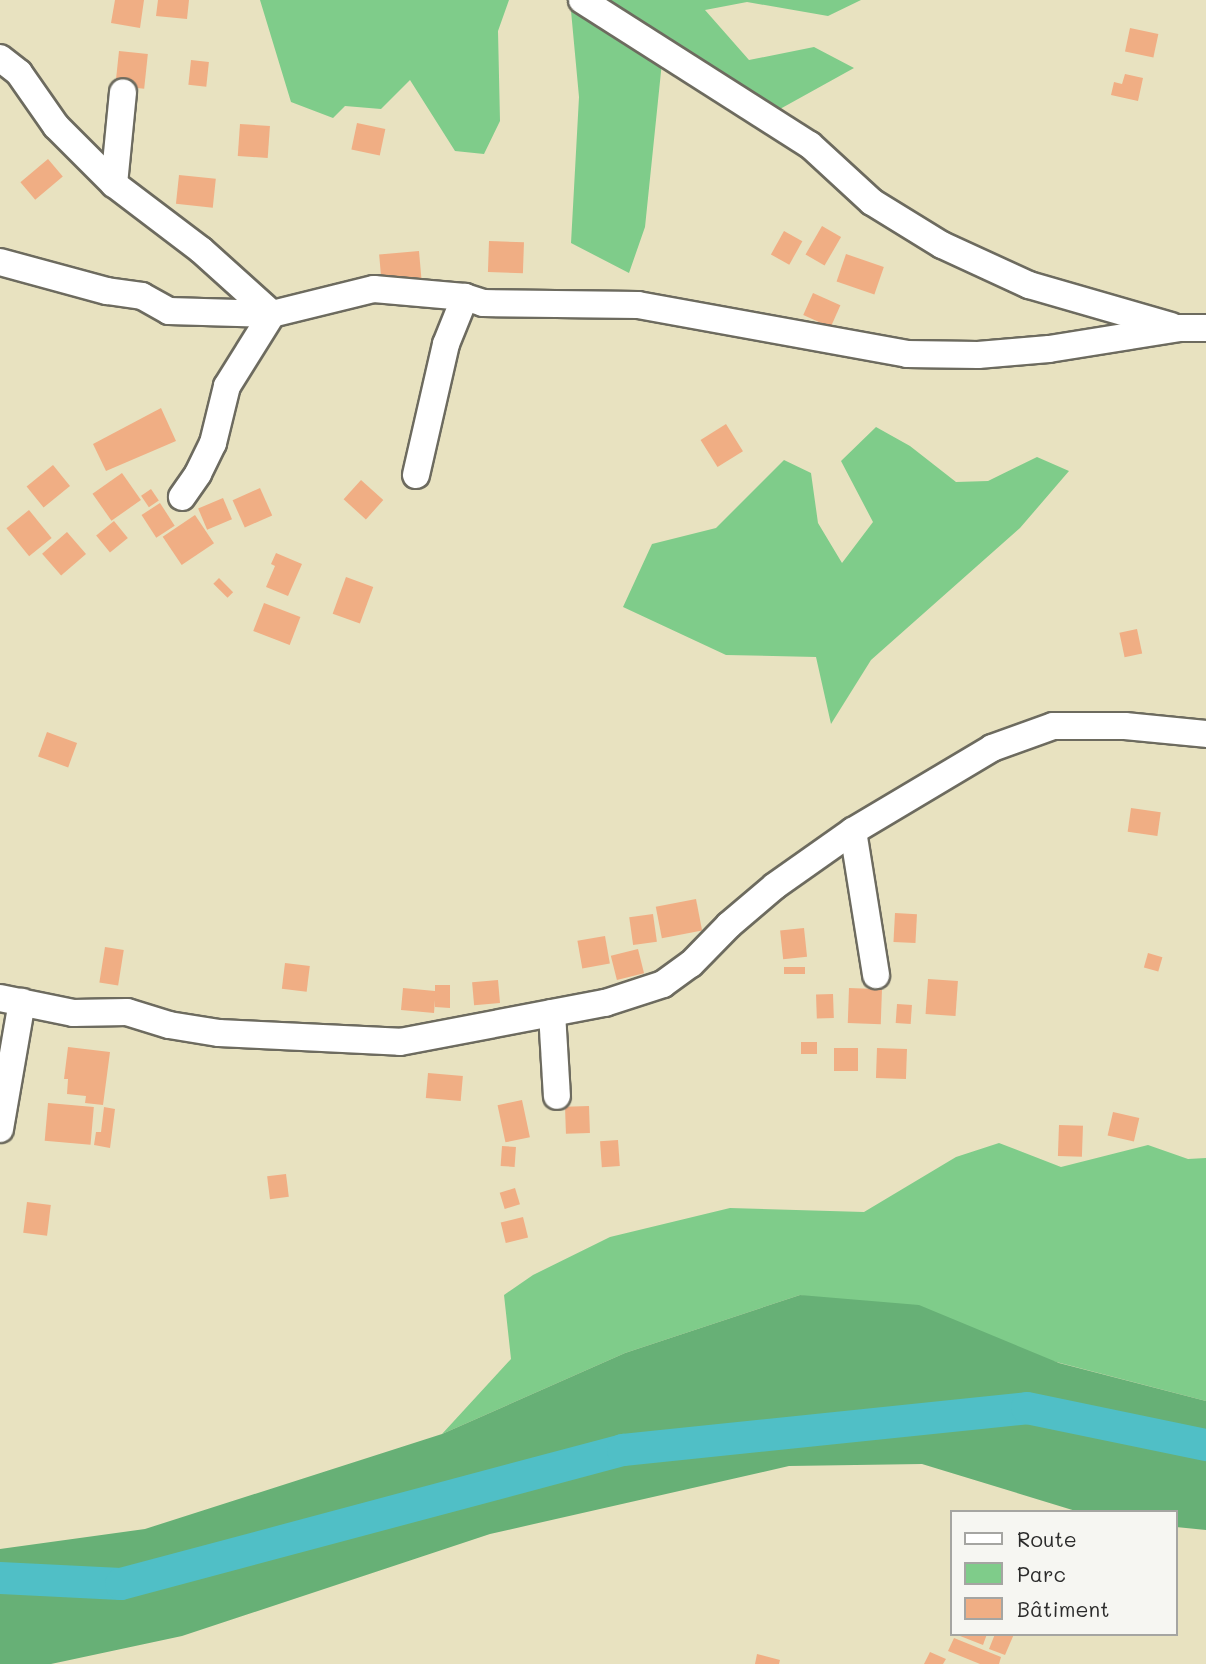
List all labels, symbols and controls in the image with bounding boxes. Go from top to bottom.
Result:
legend [950,1510,1178,1636]
text: Route [1017,1525,1077,1552]
text: Parc [1017,1560,1066,1587]
text: Bâtiment [1017,1595,1109,1622]

